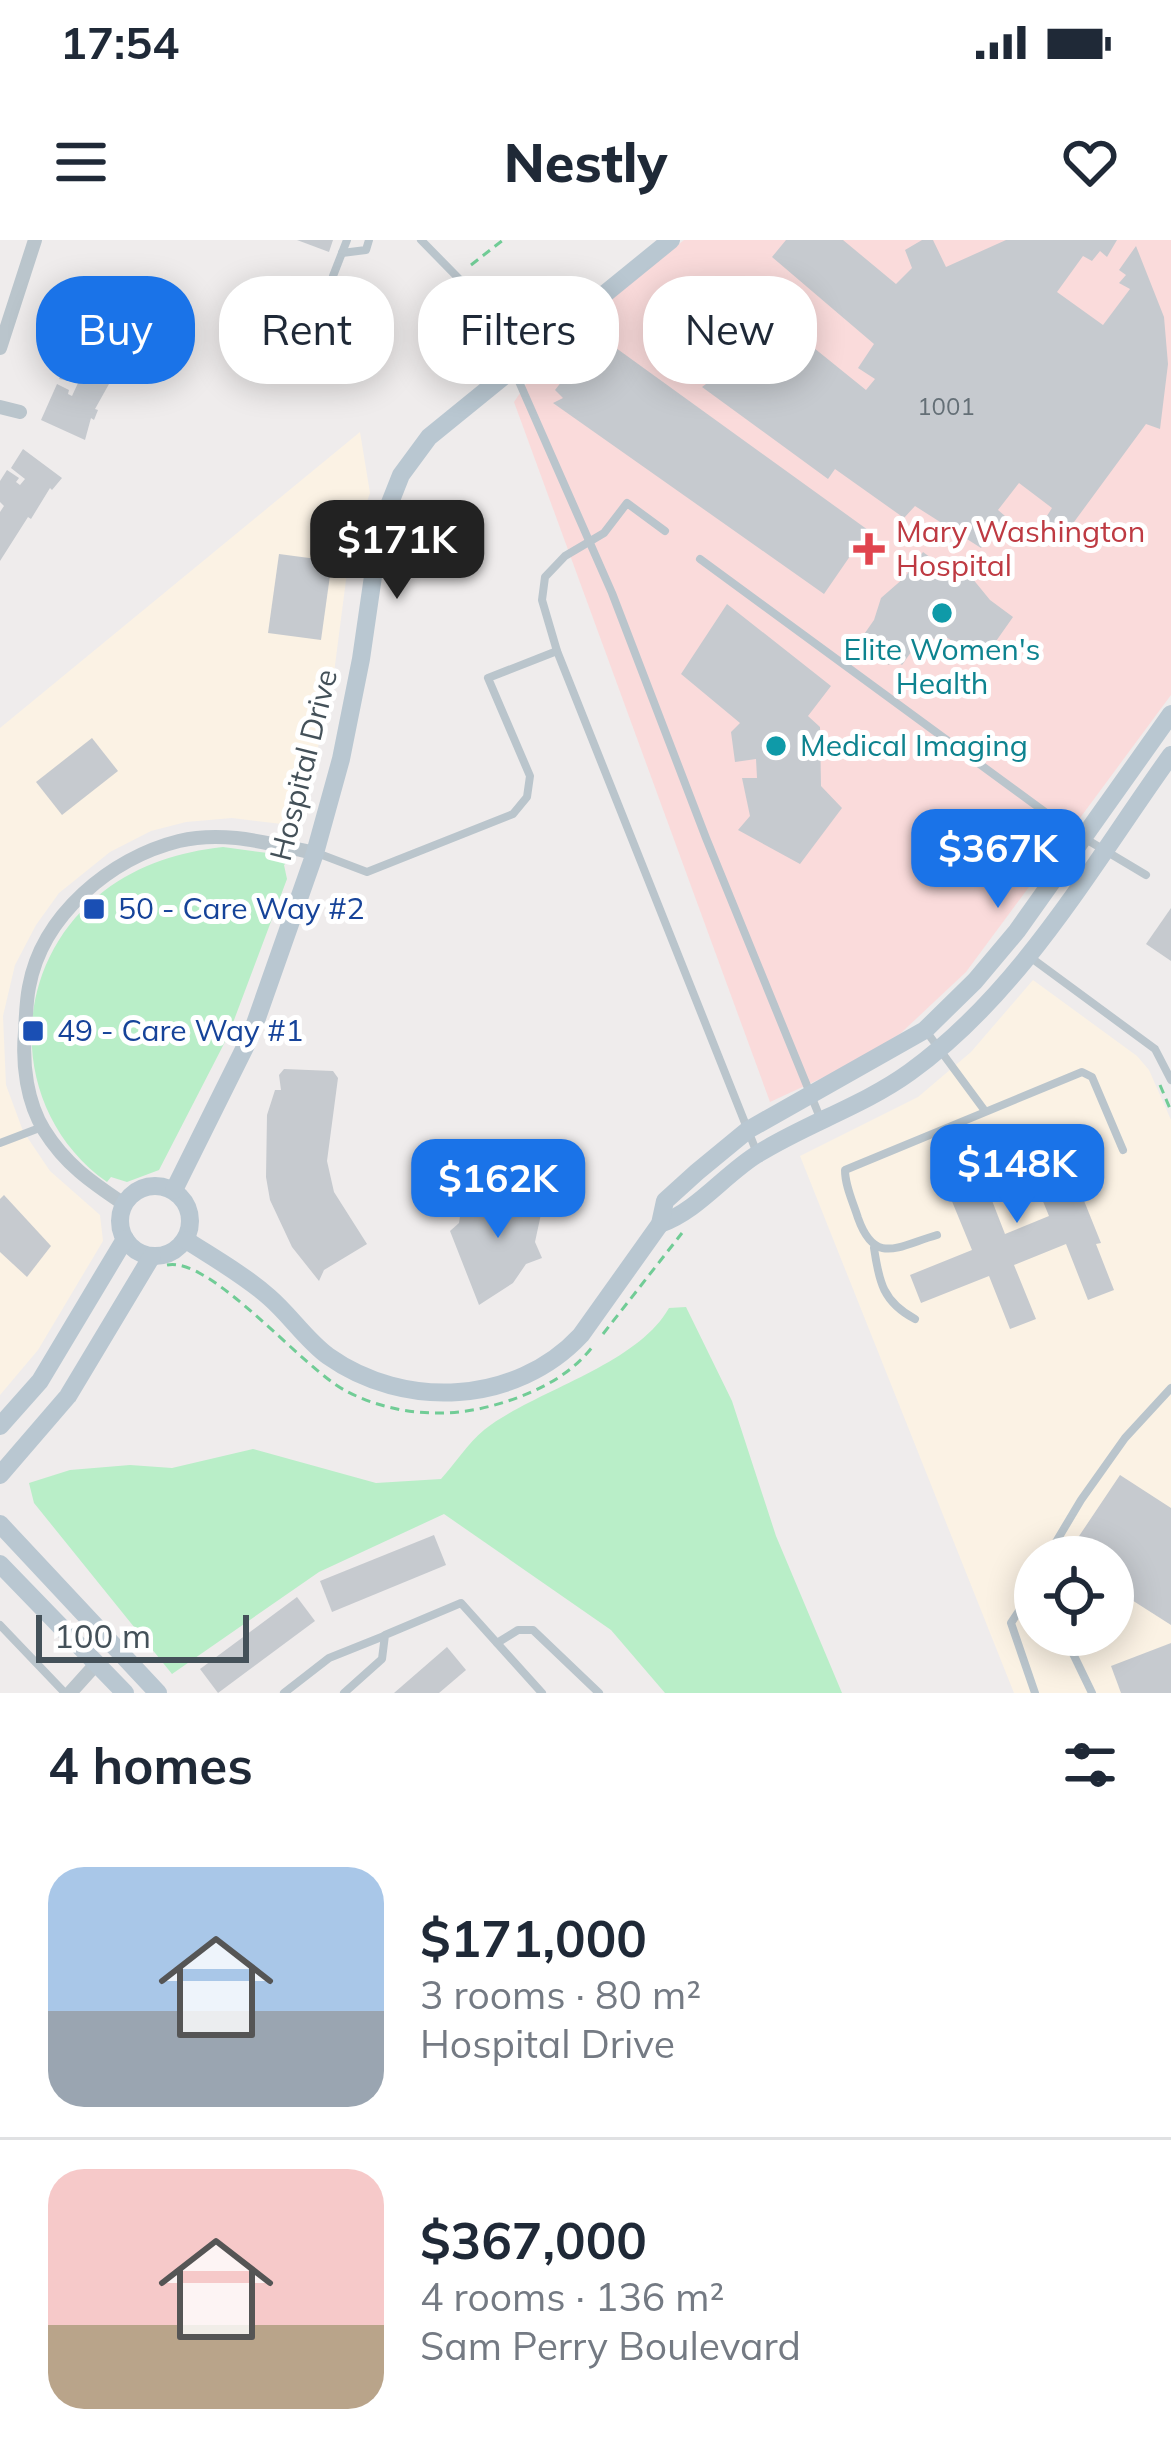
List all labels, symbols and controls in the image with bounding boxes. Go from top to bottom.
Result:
text: 17:54 [60,14,179,70]
text: Nestly [504,128,667,196]
icon: menu [48,129,114,195]
icon: heart [1057,129,1123,195]
chip: Buy [36,276,195,384]
chip: Rent [219,276,394,384]
chip: Filters [418,276,619,384]
chip: New [643,276,817,384]
house number: 1001 [917,391,975,421]
pin: $171K [313,500,481,602]
place label: Mary Washington Hospital [896,512,1145,584]
text: $171K [337,514,457,563]
marker: Mary Washington Hospital [853,533,885,565]
marker: Elite Women's Health [929,600,955,626]
place label: Elite Women's Health [844,630,1040,702]
street label: Hospital Drive [261,665,345,864]
place label: Medical Imaging [800,726,1028,764]
marker: Medical Imaging [763,733,789,759]
pin: $367K [914,809,1082,911]
text: $367K [938,823,1058,872]
place label: 50 - Care Way #2 [118,889,365,927]
marker: 50 - Care Way #2 [81,896,107,922]
place label: 49 - Care Way #1 [57,1011,304,1049]
marker: 49 - Care Way #1 [20,1018,46,1044]
pin: $148K [933,1124,1101,1226]
text: $148K [957,1138,1077,1187]
pin: $162K [414,1139,582,1241]
text: $162K [438,1153,558,1202]
map controls [1014,1536,1134,1656]
button: locate [1014,1536,1134,1656]
scale bar [36,1609,249,1662]
text: 100 m [54,1615,151,1656]
icon: filters [1057,1732,1123,1798]
text: 4 homes [48,1733,253,1797]
text: $171,000 [420,1906,647,1970]
icon: home [144,1915,288,2059]
text: 3 rooms · 80 m² [420,1970,701,2019]
text: Hospital Drive [420,2019,675,2068]
text: $367,000 [420,2208,647,2272]
icon: home [144,2217,288,2361]
text: 4 rooms · 136 m² [420,2272,724,2321]
text: Sam Perry Boulevard [420,2321,801,2370]

